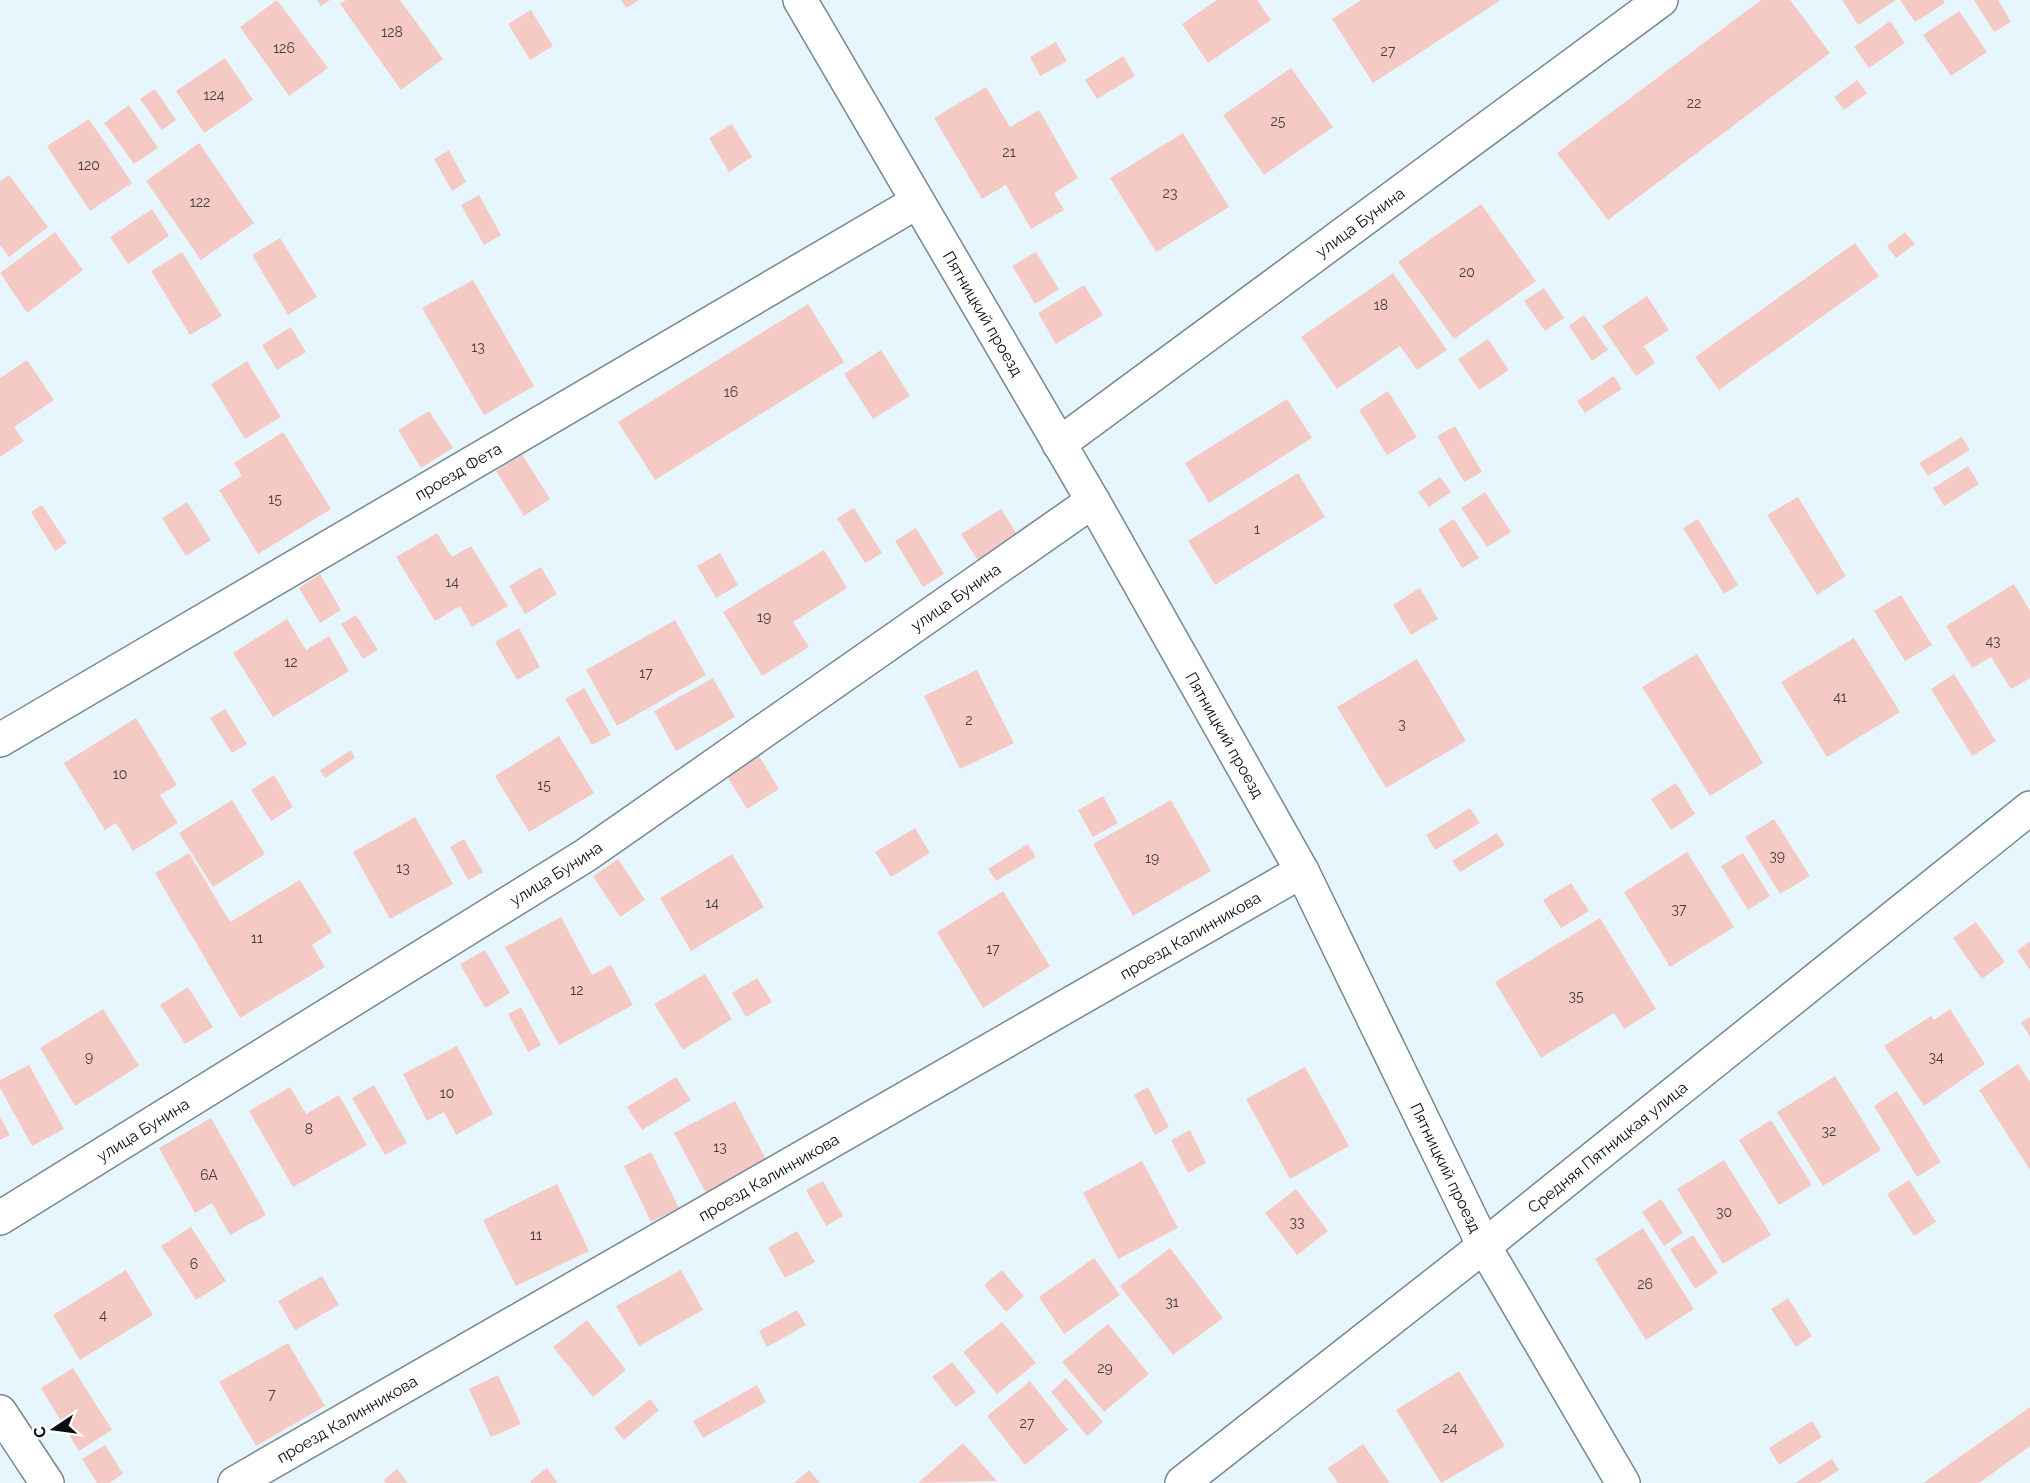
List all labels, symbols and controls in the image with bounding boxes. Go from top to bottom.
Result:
house number: 128 [381,24,403,40]
house number: 126 [273,40,295,56]
house number: 27 [1381,43,1396,59]
house number: 124 [204,87,225,103]
house number: 22 [1687,95,1701,111]
house number: 25 [1271,113,1286,129]
house number: 21 [1002,144,1016,160]
house number: 120 [78,157,100,173]
street label: улица Бунина [1312,183,1408,261]
house number: 23 [1163,185,1177,201]
house number: 122 [190,194,210,210]
street label: Пятницкий проезд [939,248,1027,379]
house number: 20 [1459,264,1475,280]
house number: 18 [1374,297,1388,313]
house number: 13 [471,339,485,355]
house number: 16 [724,384,738,400]
street label: проезд Фета [411,439,505,505]
house number: 15 [268,491,282,507]
house number: 1 [1254,521,1260,537]
street label: улица Бунина [907,559,1004,635]
house number: 14 [445,574,459,590]
house number: 19 [757,609,771,625]
house number: 43 [1985,633,2001,649]
house number: 12 [284,654,298,670]
house number: 17 [639,665,653,681]
street label: Пятницкий проезд [1182,669,1268,801]
house number: 41 [1833,689,1847,705]
house number: 2 [965,712,973,728]
house number: 3 [1398,716,1406,732]
house number: 10 [113,766,127,782]
house number: 15 [537,777,551,793]
street label: улица Бунина [506,838,606,910]
house number: 39 [1769,848,1785,864]
house number: 19 [1145,850,1159,866]
house number: 13 [396,860,410,876]
street label: проезд Калинникова [1117,888,1264,983]
house number: 14 [705,895,719,911]
house number: 37 [1672,901,1687,917]
house number: 11 [251,930,263,946]
house number: 17 [986,941,1000,957]
house number: 12 [570,982,584,998]
house number: 35 [1568,988,1584,1004]
house number: 9 [85,1049,93,1065]
house number: 34 [1928,1049,1944,1065]
street label: Средняя Пятницкая улица [1524,1078,1691,1217]
house number: 10 [440,1085,454,1101]
street label: улица Бунина [93,1094,193,1166]
street label: Пятницкий проезд [1406,1100,1485,1236]
house number: 8 [305,1121,313,1137]
house number: 32 [1822,1123,1836,1139]
street label: проезд Калинникова [695,1130,842,1225]
house number: 13 [713,1139,727,1155]
house number: 6А [200,1167,218,1183]
house number: 30 [1716,1204,1732,1220]
house number: 33 [1290,1214,1304,1230]
house number: 11 [530,1227,542,1243]
house number: 6 [190,1256,198,1272]
house number: 26 [1637,1276,1653,1292]
house number: 31 [1165,1294,1179,1310]
house number: 4 [99,1307,107,1323]
house number: 29 [1097,1360,1113,1376]
street label: проезд Калинникова [273,1371,421,1467]
house number: 7 [268,1386,276,1402]
north arrow [24,1399,84,1459]
house number: 27 [1020,1415,1035,1431]
house number: 24 [1443,1420,1458,1436]
text: С [29,1425,50,1440]

